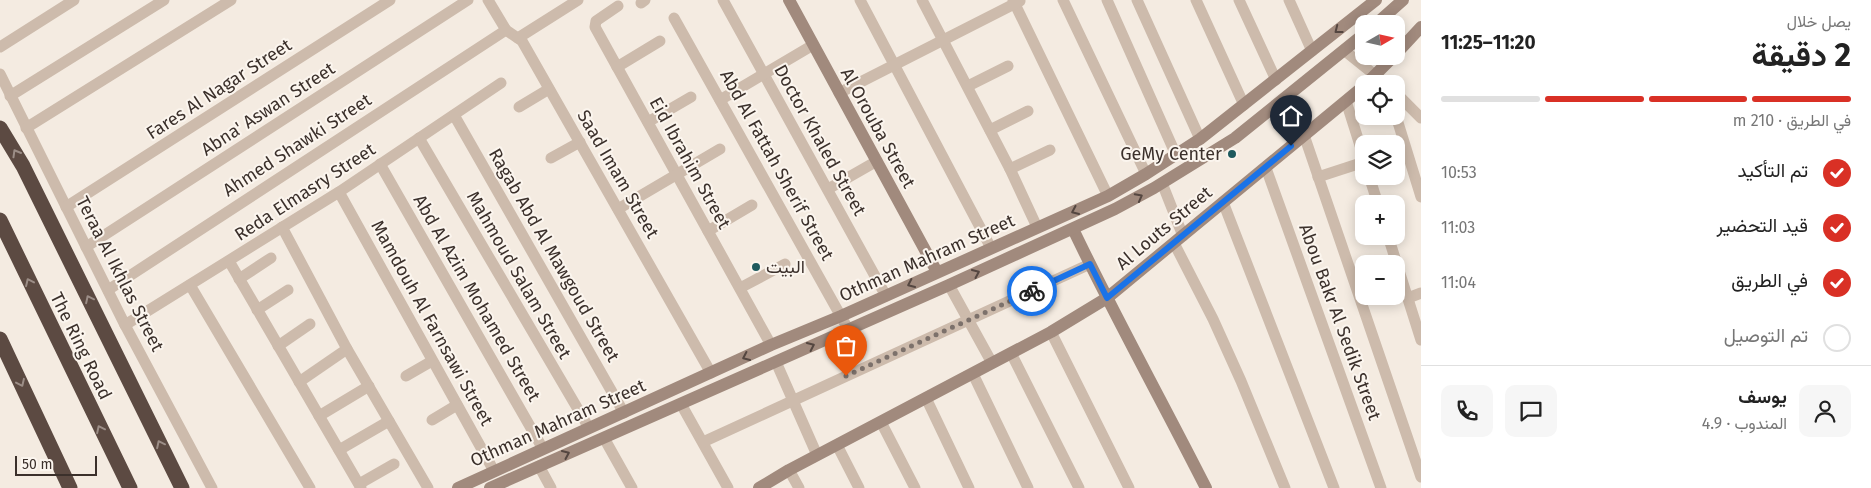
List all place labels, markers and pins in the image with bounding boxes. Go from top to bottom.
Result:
pin [1270,95,1312,146]
place label: GeMy Center [1120,143,1222,165]
marker: GeMy Center [1226,148,1238,160]
place label: البيت [766,256,805,278]
marker: البيت [750,261,762,273]
pin [825,325,867,376]

